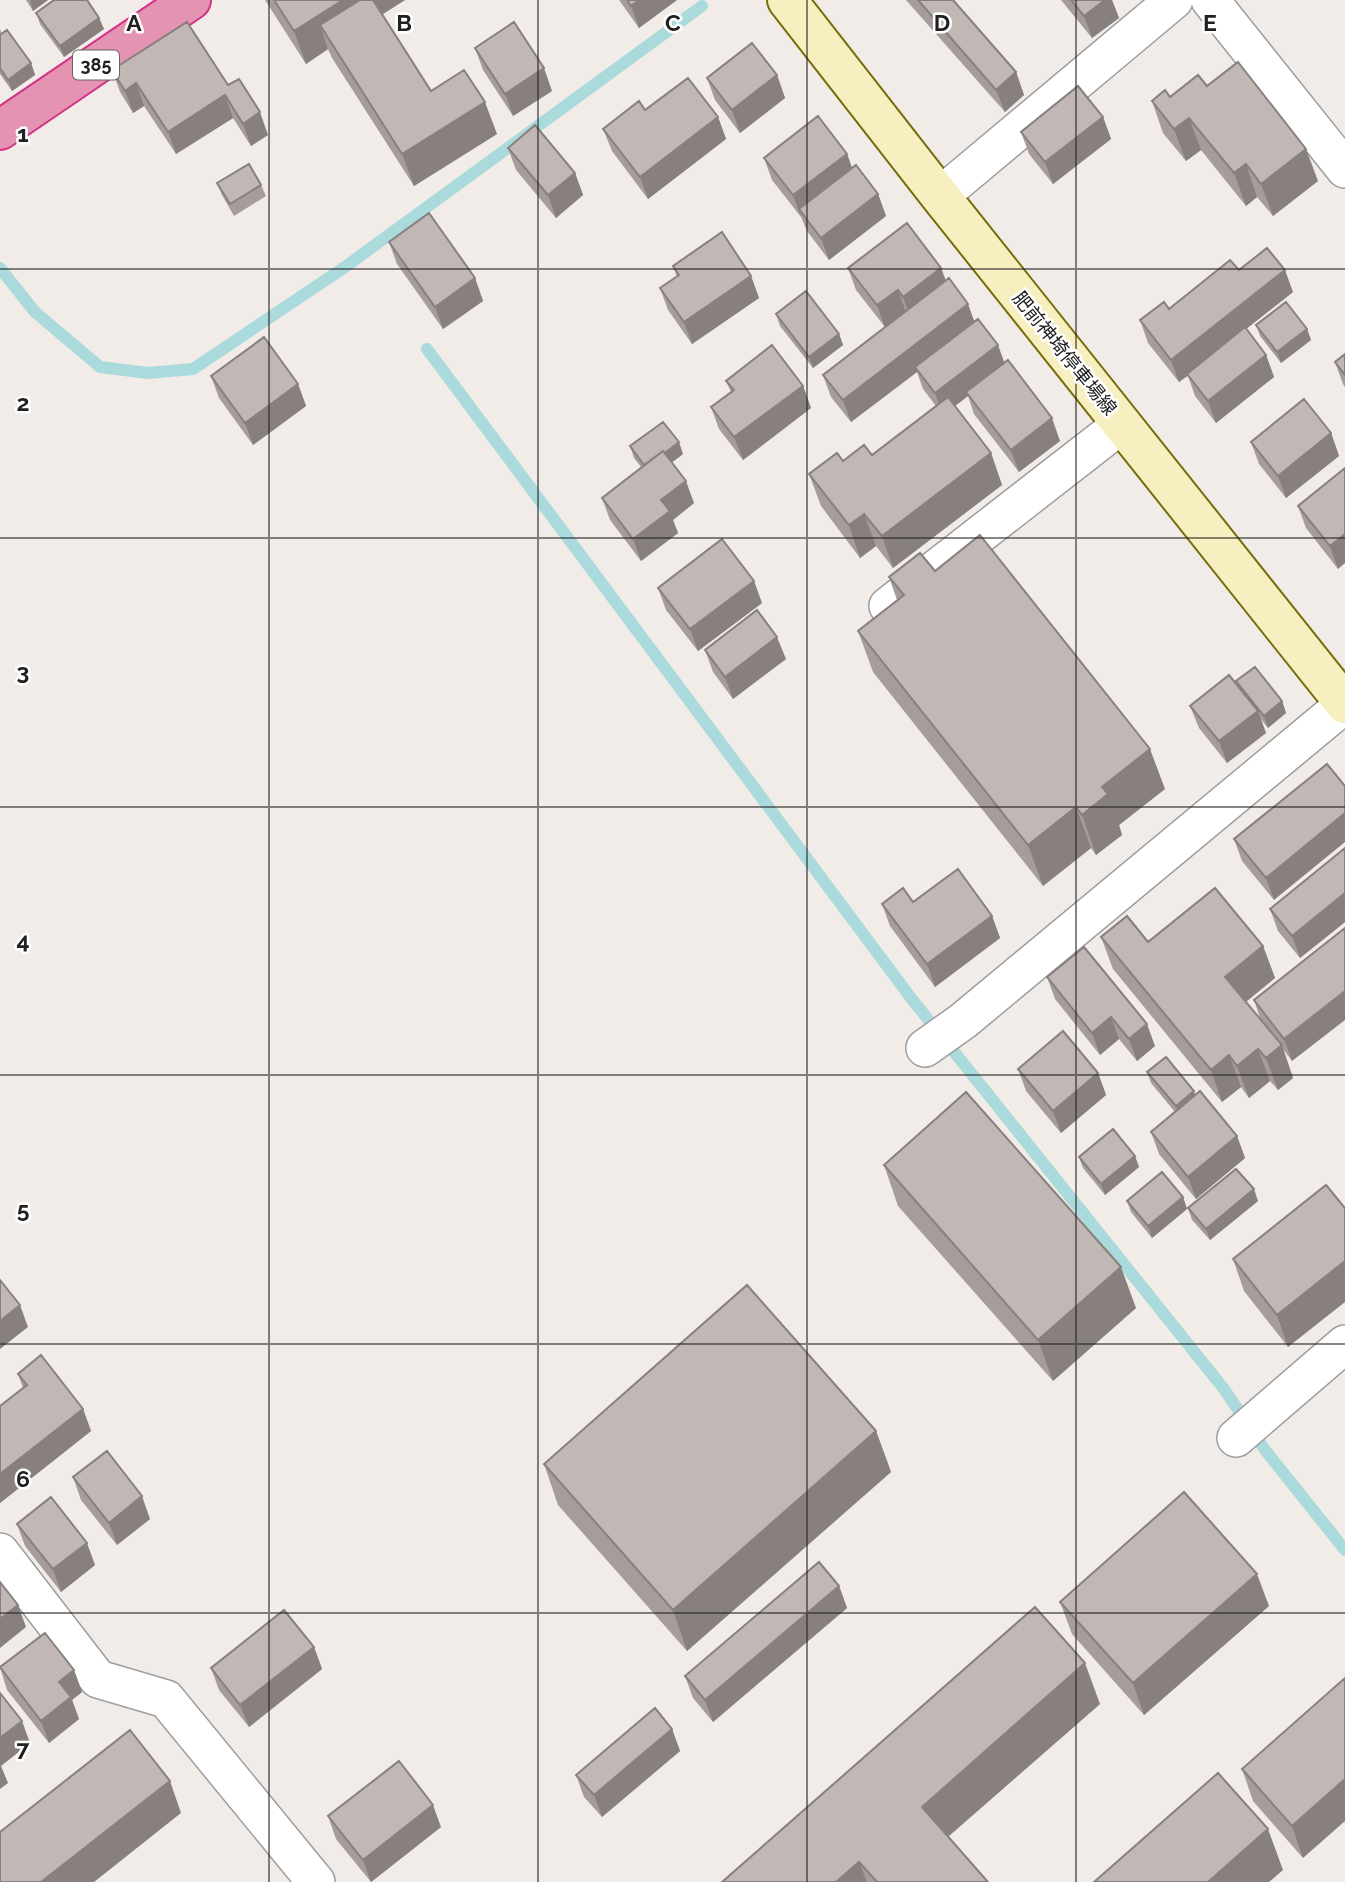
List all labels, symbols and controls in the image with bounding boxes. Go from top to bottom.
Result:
text: A [126,9,142,36]
text: B [396,9,412,36]
text: C [665,9,681,36]
text: D [934,9,950,36]
text: E [1203,9,1217,36]
road number: 385 [73,51,119,80]
text: 1 [17,120,29,147]
street label: 肥前神埼停車場線 [1009,287,1121,419]
text: 2 [17,389,29,416]
text: 3 [17,658,29,685]
text: 4 [16,927,30,954]
text: 5 [17,1196,30,1223]
text: 6 [16,1465,30,1492]
text: 7 [17,1734,30,1761]

